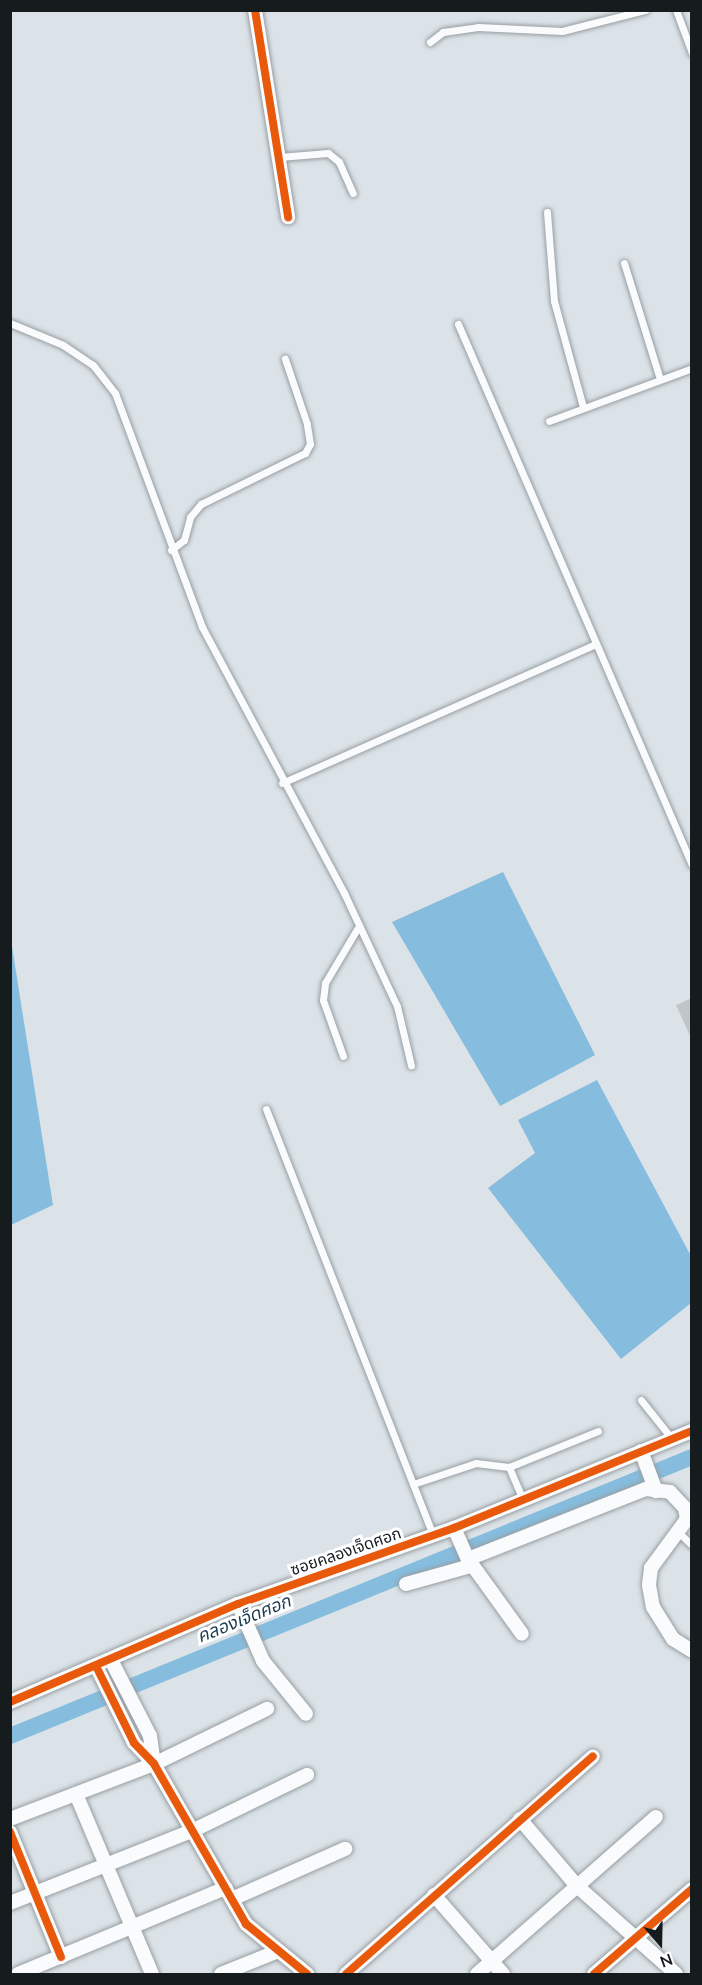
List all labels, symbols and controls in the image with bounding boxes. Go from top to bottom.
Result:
street label: ซอยคลองเจ็ดศอก [288,1524,404,1580]
water label: คลองเจ็ดศอก [194,1590,294,1648]
north arrow [630,1913,690,1973]
text: N [657,1948,676,1972]

